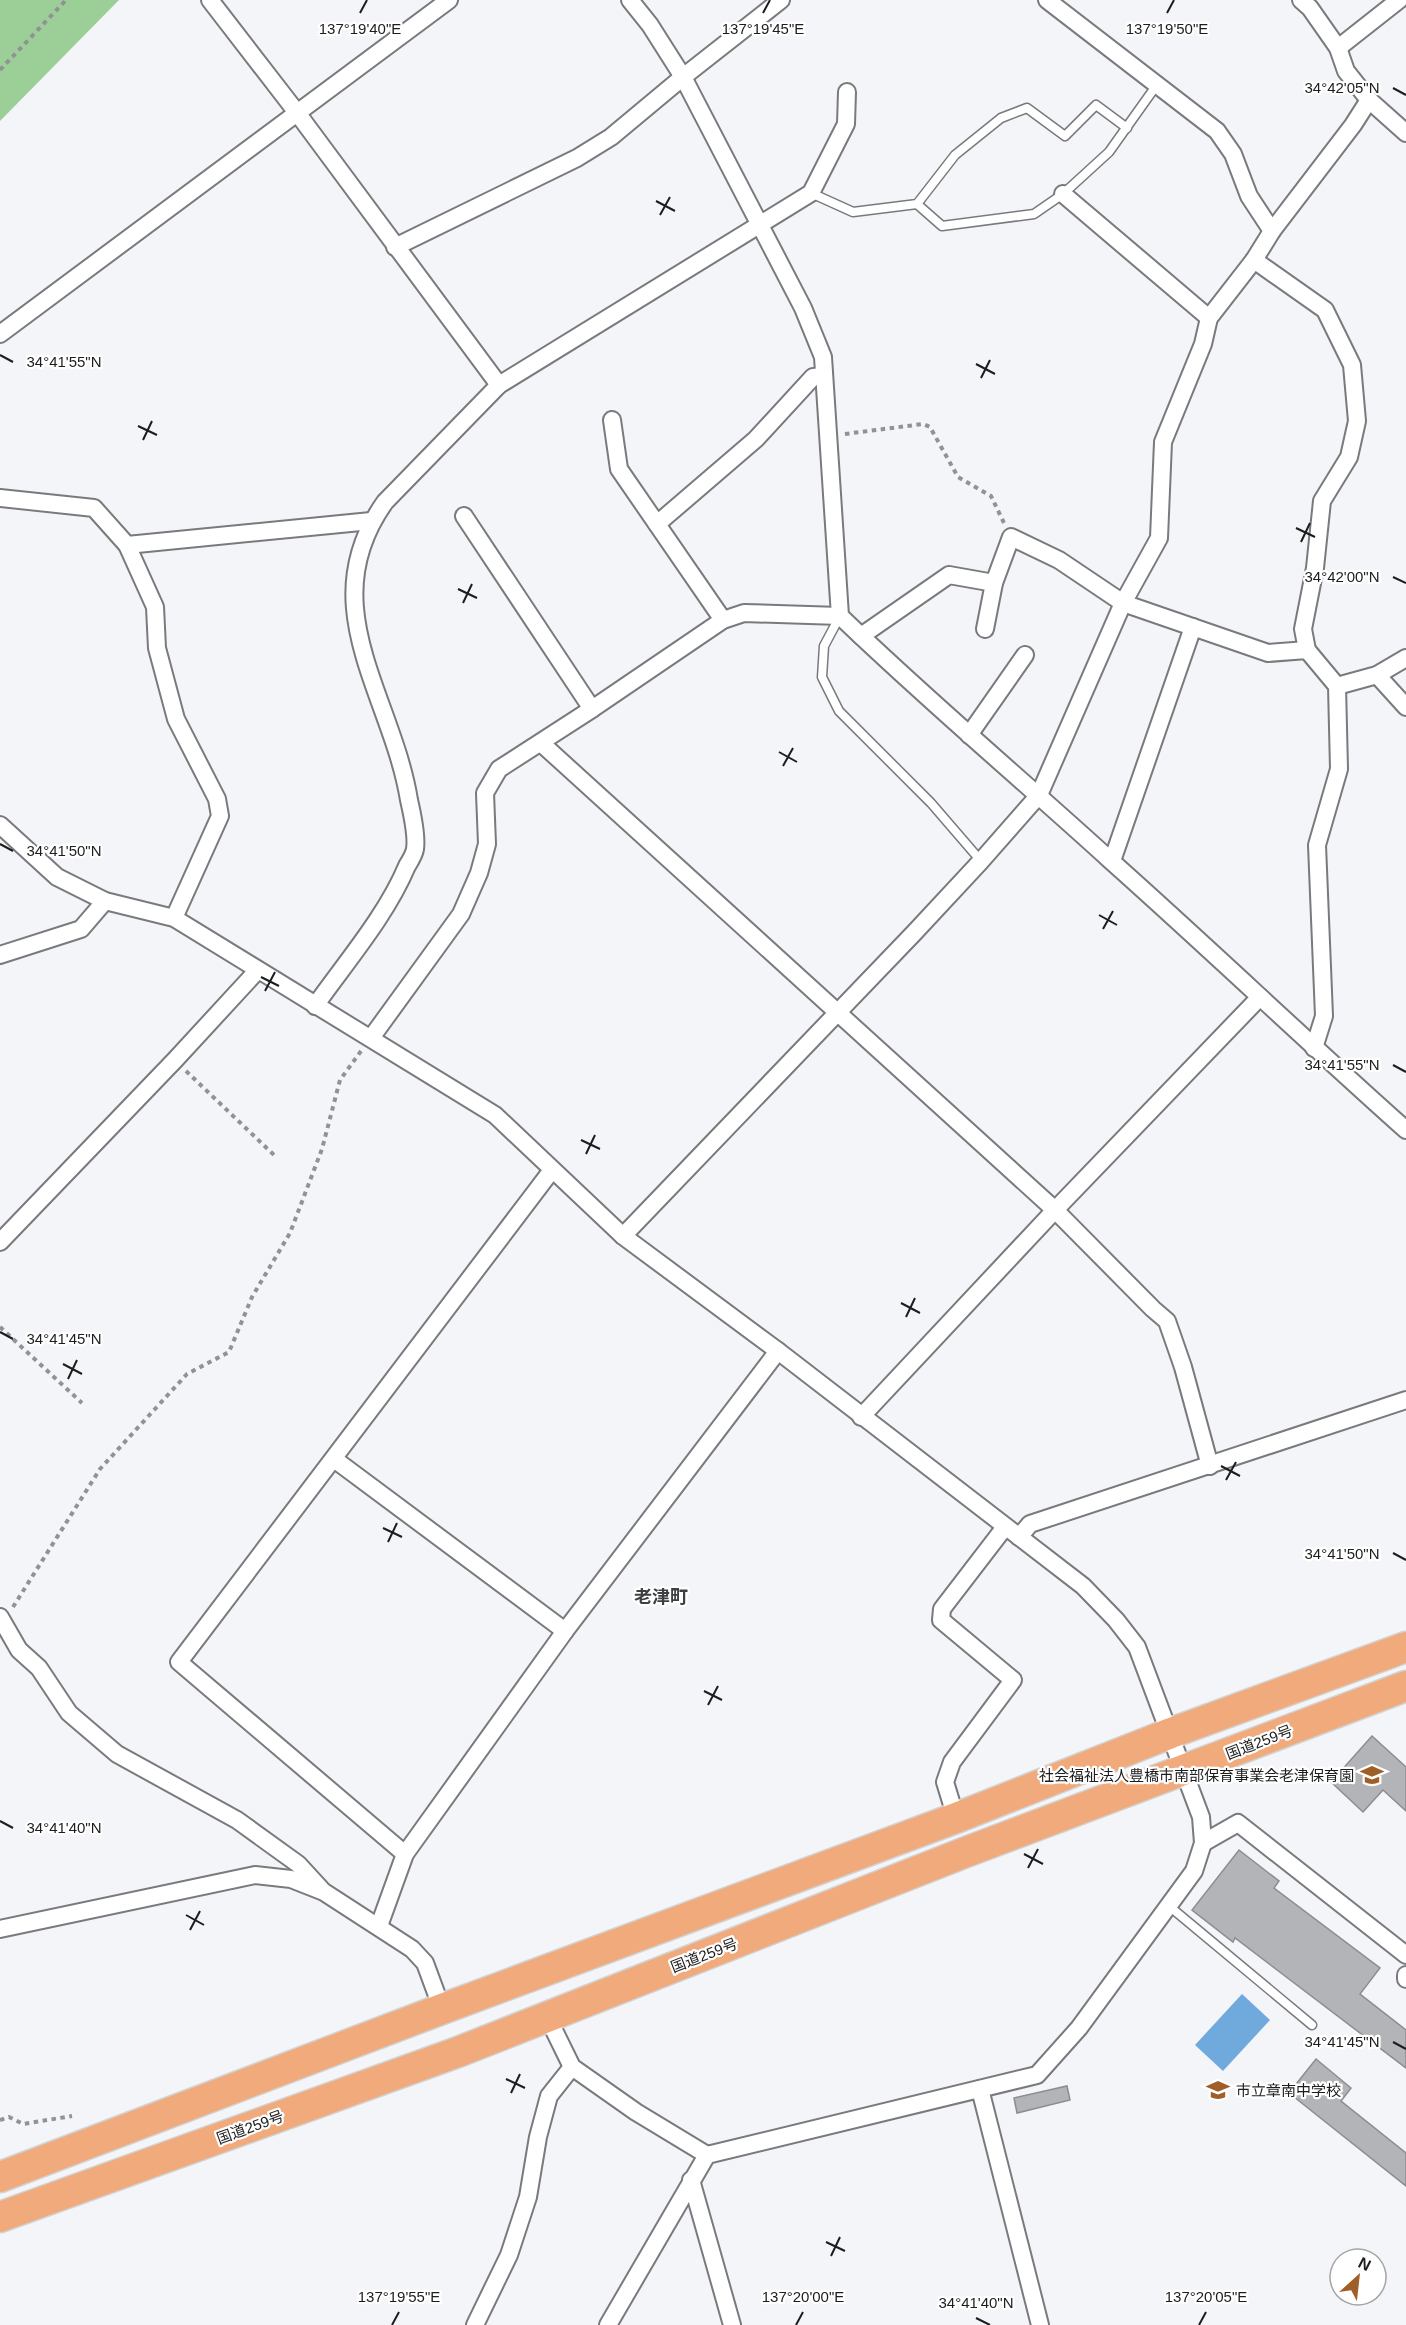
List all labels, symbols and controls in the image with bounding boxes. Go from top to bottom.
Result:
text: 137°19'40"E [319,20,401,37]
text: 137°19'45"E [722,20,804,37]
text: 137°19'50"E [1126,20,1208,37]
text: 34°42'05"N [1304,79,1380,96]
text: 34°41'55"N [26,353,102,370]
text: 34°42'00"N [1304,568,1380,585]
text: 34°41'50"N [26,842,102,859]
text: 34°41'55"N [1304,1056,1380,1073]
text: 34°41'45"N [26,1330,102,1347]
text: 34°41'50"N [1304,1545,1380,1562]
district label: 老津町 [634,1587,688,1607]
street label: 国道259号 [1223,1722,1295,1762]
school or university icon: 社会福祉法人豊橋市南部保育事業会老津保育園 [1359,1762,1385,1788]
place label: 社会福祉法人豊橋市南部保育事業会老津保育園 [1039,1767,1354,1784]
text: 34°41'40"N [26,1819,102,1836]
street label: 国道259号 [668,1935,740,1975]
text: 34°41'45"N [1304,2033,1380,2050]
school or university icon: 市立章南中学校 [1205,2077,1231,2103]
place label: 市立章南中学校 [1236,2082,1341,2099]
street label: 国道259号 [214,2107,286,2147]
north arrow [1328,2247,1388,2307]
text: N [1356,2254,1374,2274]
text: 137°19'55"E [358,2288,440,2305]
text: 137°20'00"E [762,2288,844,2305]
text: 137°20'05"E [1165,2288,1247,2305]
text: 34°41'40"N [938,2294,1014,2311]

